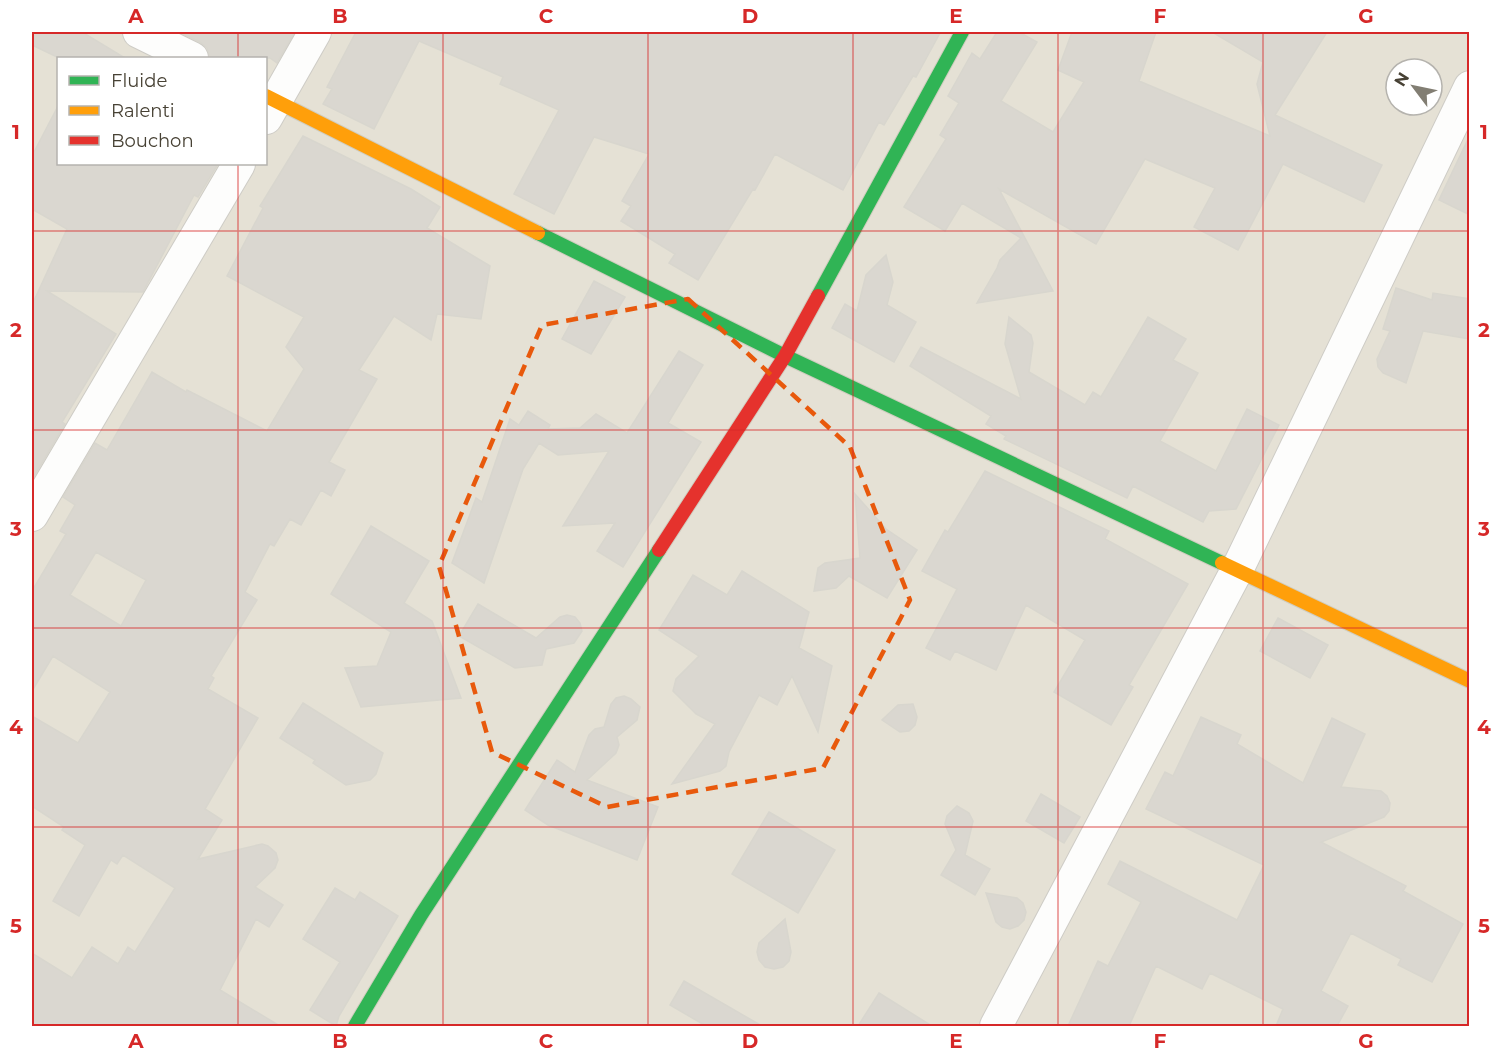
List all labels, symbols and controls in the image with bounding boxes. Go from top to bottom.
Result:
text: A [127,4,144,28]
text: B [332,4,348,28]
text: C [539,4,554,28]
text: D [742,4,758,28]
text: E [949,4,963,28]
text: F [1154,4,1167,28]
text: G [1358,4,1374,28]
legend [57,57,267,165]
north arrow [1384,57,1444,117]
text: N [1390,69,1413,90]
text: Fluide [111,70,167,92]
text: Ralenti [111,100,175,122]
text: 1 [12,120,20,144]
text: 1 [1480,120,1488,144]
text: Bouchon [111,130,194,152]
text: 2 [10,318,22,342]
text: 2 [1478,318,1490,342]
text: 3 [9,517,22,541]
text: 3 [1477,517,1490,541]
text: 4 [9,715,23,739]
text: 4 [1477,715,1491,739]
text: 5 [10,914,22,938]
text: 5 [1478,914,1490,938]
text: A [127,1029,144,1053]
text: B [332,1029,348,1053]
text: C [539,1029,554,1053]
text: D [742,1029,758,1053]
text: E [949,1029,963,1053]
text: F [1154,1029,1167,1053]
text: G [1358,1029,1374,1053]

